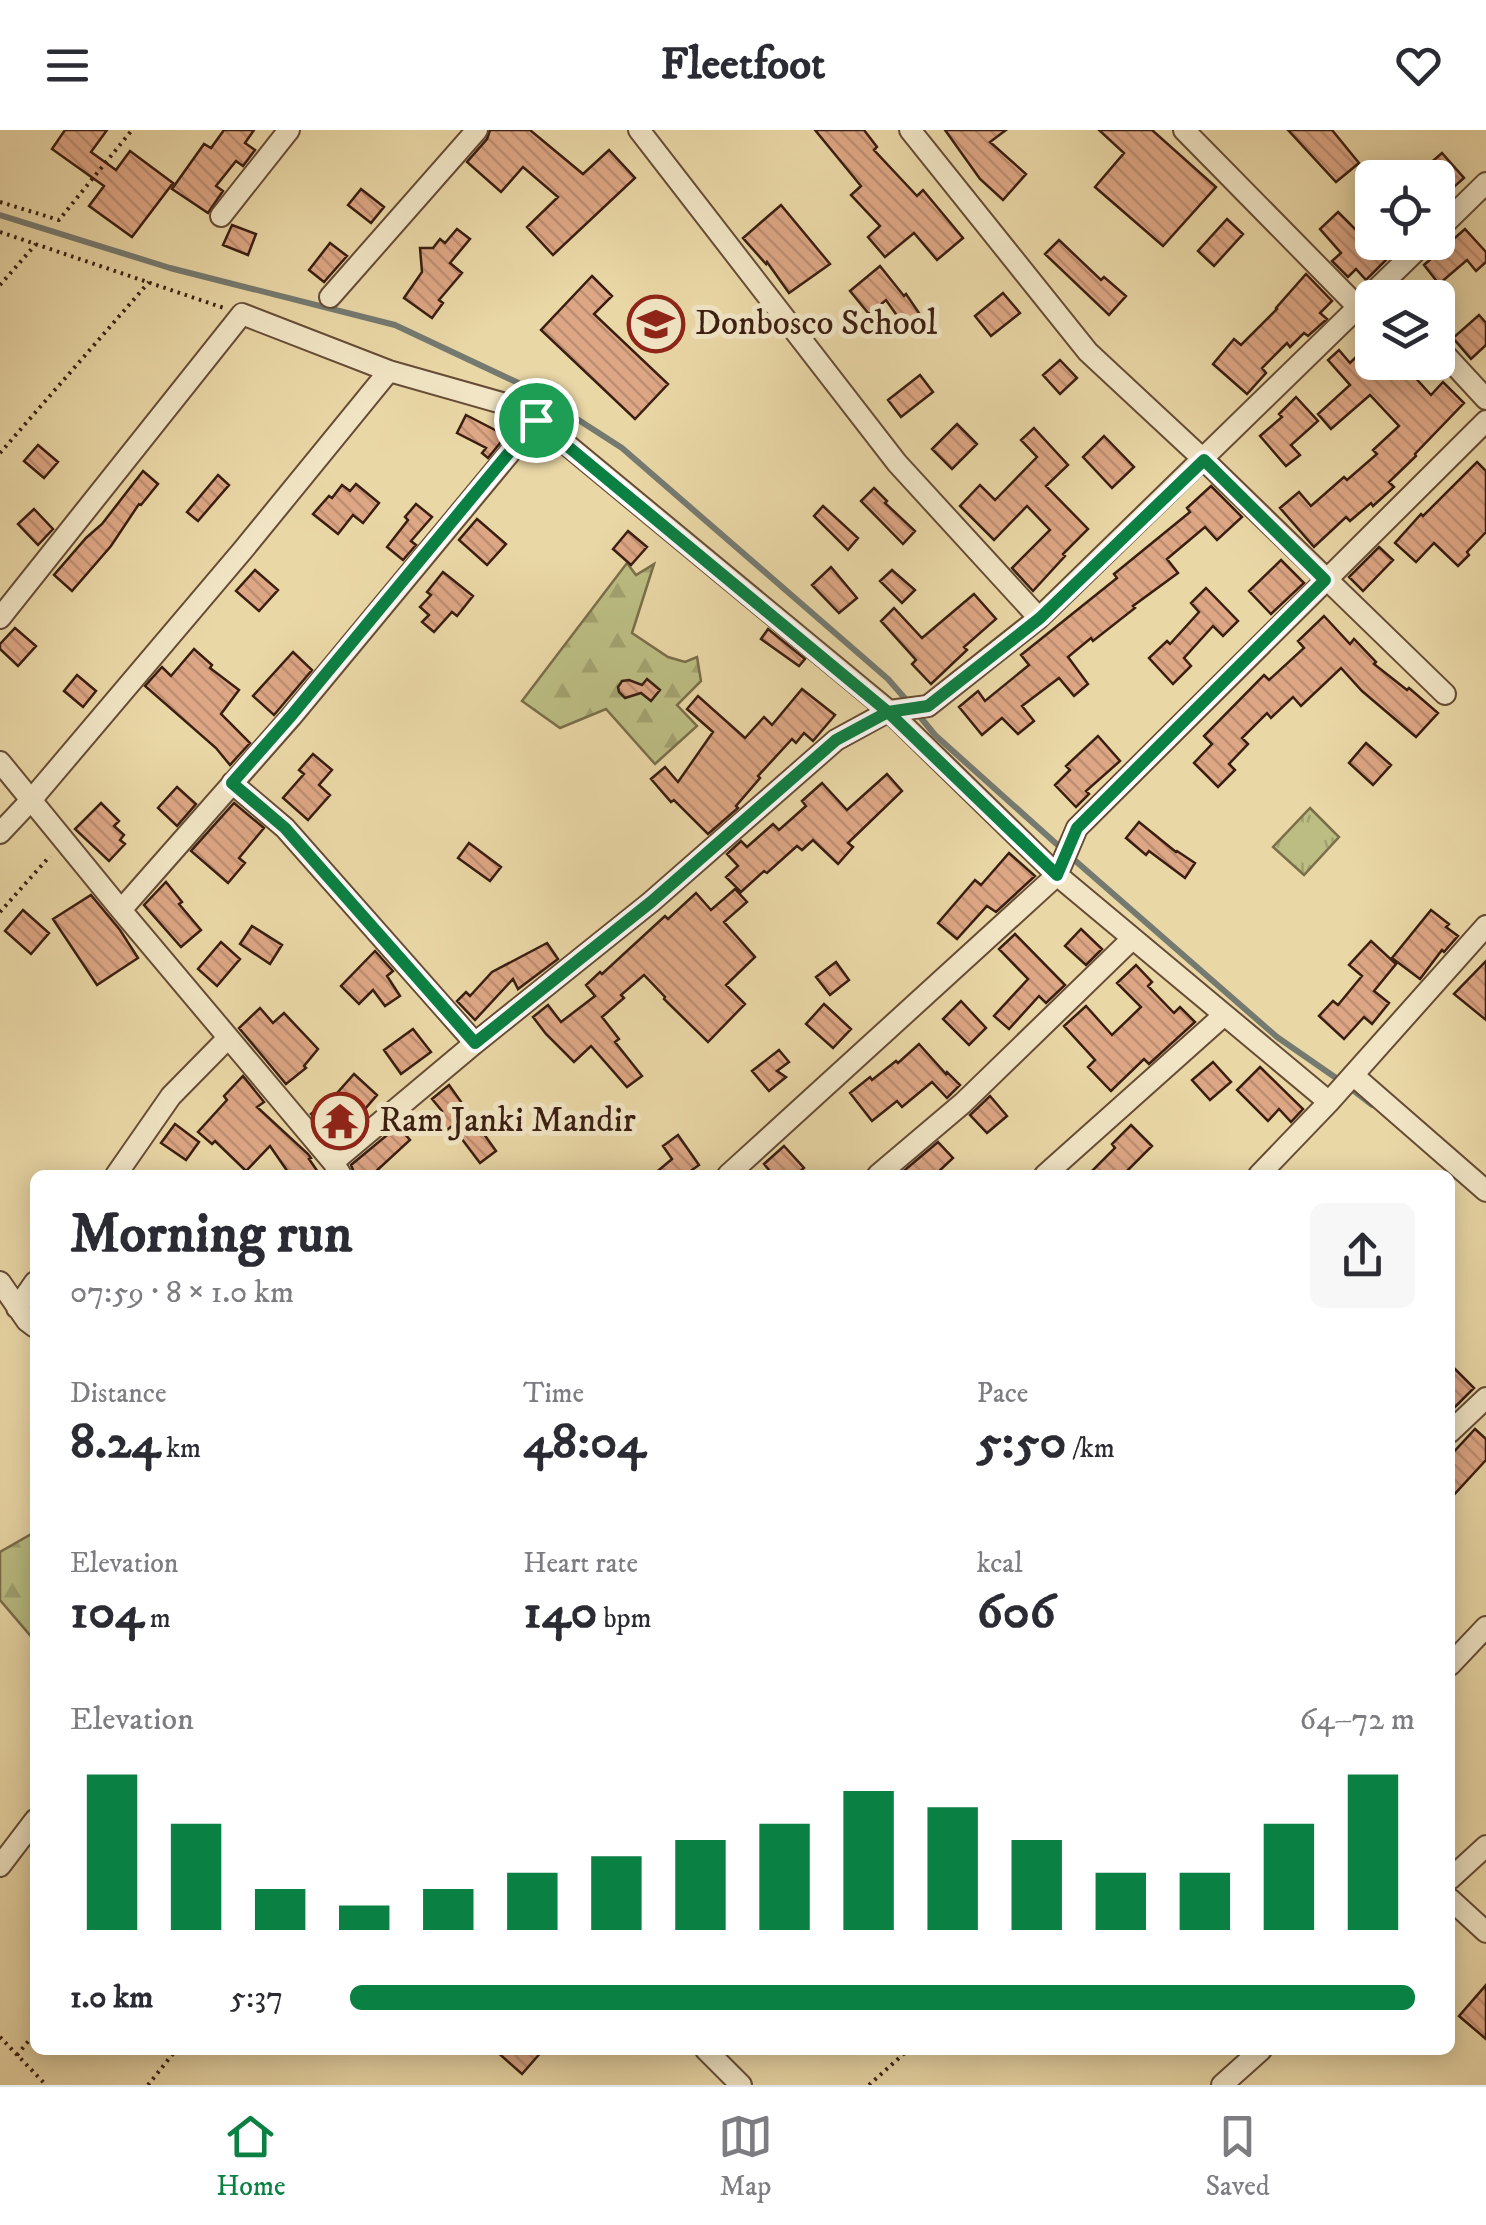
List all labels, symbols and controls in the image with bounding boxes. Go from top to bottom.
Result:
text: Fleetfoot [661,37,825,93]
icon: menu [40,38,95,93]
icon: heart [1391,38,1446,93]
map controls [1355,160,1455,380]
button: locate [1355,160,1455,260]
button: layers [1355,280,1455,380]
school or university icon: Donbosco School [626,294,686,354]
place label: Donbosco School [695,302,938,346]
pin [494,378,579,463]
icon: arrive [509,393,564,448]
temple icon: Ram Janki Mandir [310,1091,370,1151]
place label: Ram Janki Mandir [379,1099,636,1143]
text: Morning run [70,1201,352,1270]
button: share [1310,1203,1415,1308]
text: 07:59 · 8 × 1.0 km [70,1273,294,1313]
text: Distance [70,1376,166,1411]
text: Time [523,1376,584,1411]
text: Pace [977,1376,1028,1411]
text: 8.24 [70,1411,160,1474]
text: 48:04 [523,1411,646,1474]
text: 5:50 [977,1411,1066,1474]
text: km [160,1431,201,1466]
text: /km [1066,1431,1115,1466]
text: Elevation [70,1546,178,1581]
text: Heart rate [523,1546,638,1581]
text: kcal [977,1546,1023,1581]
text: 104 [70,1581,144,1644]
text: 140 [523,1581,597,1644]
text: 606 [977,1581,1056,1644]
text: m [144,1601,171,1636]
text: bpm [597,1601,652,1636]
text: Elevation [70,1700,194,1740]
text: 64–72 m [1300,1700,1415,1740]
text: 1.0 km [70,1978,153,2018]
text: 5:37 [230,1978,283,2018]
tab: Home [216,2109,285,2204]
tab: Map [718,2109,773,2204]
tab: Saved [1205,2109,1270,2204]

